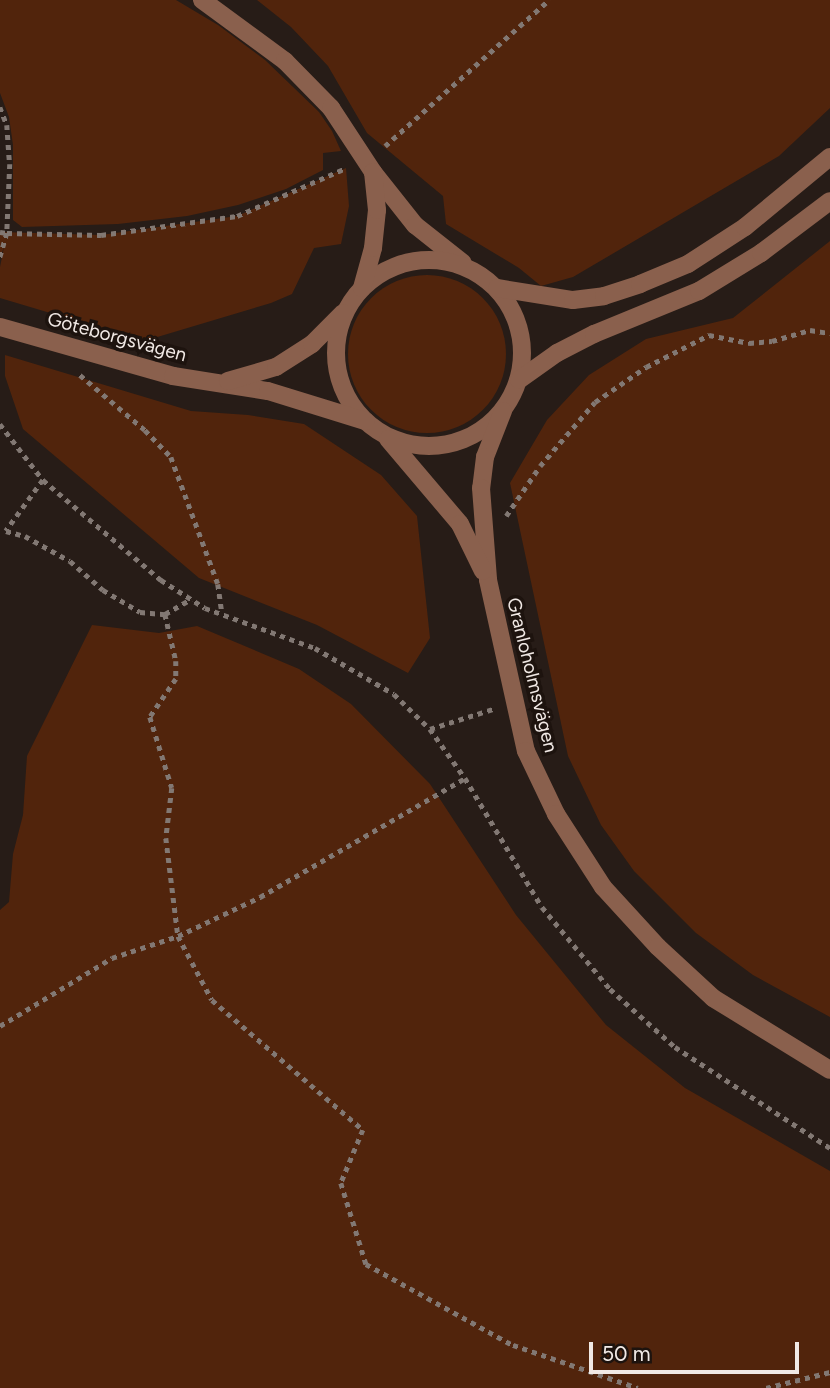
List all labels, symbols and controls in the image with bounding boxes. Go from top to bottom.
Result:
street label: Göteborgsvägen [45,307,189,367]
street label: Granloholmsvägen [502,595,562,755]
scale bar [592,1328,802,1372]
text: 50 m [602,1341,651,1366]

